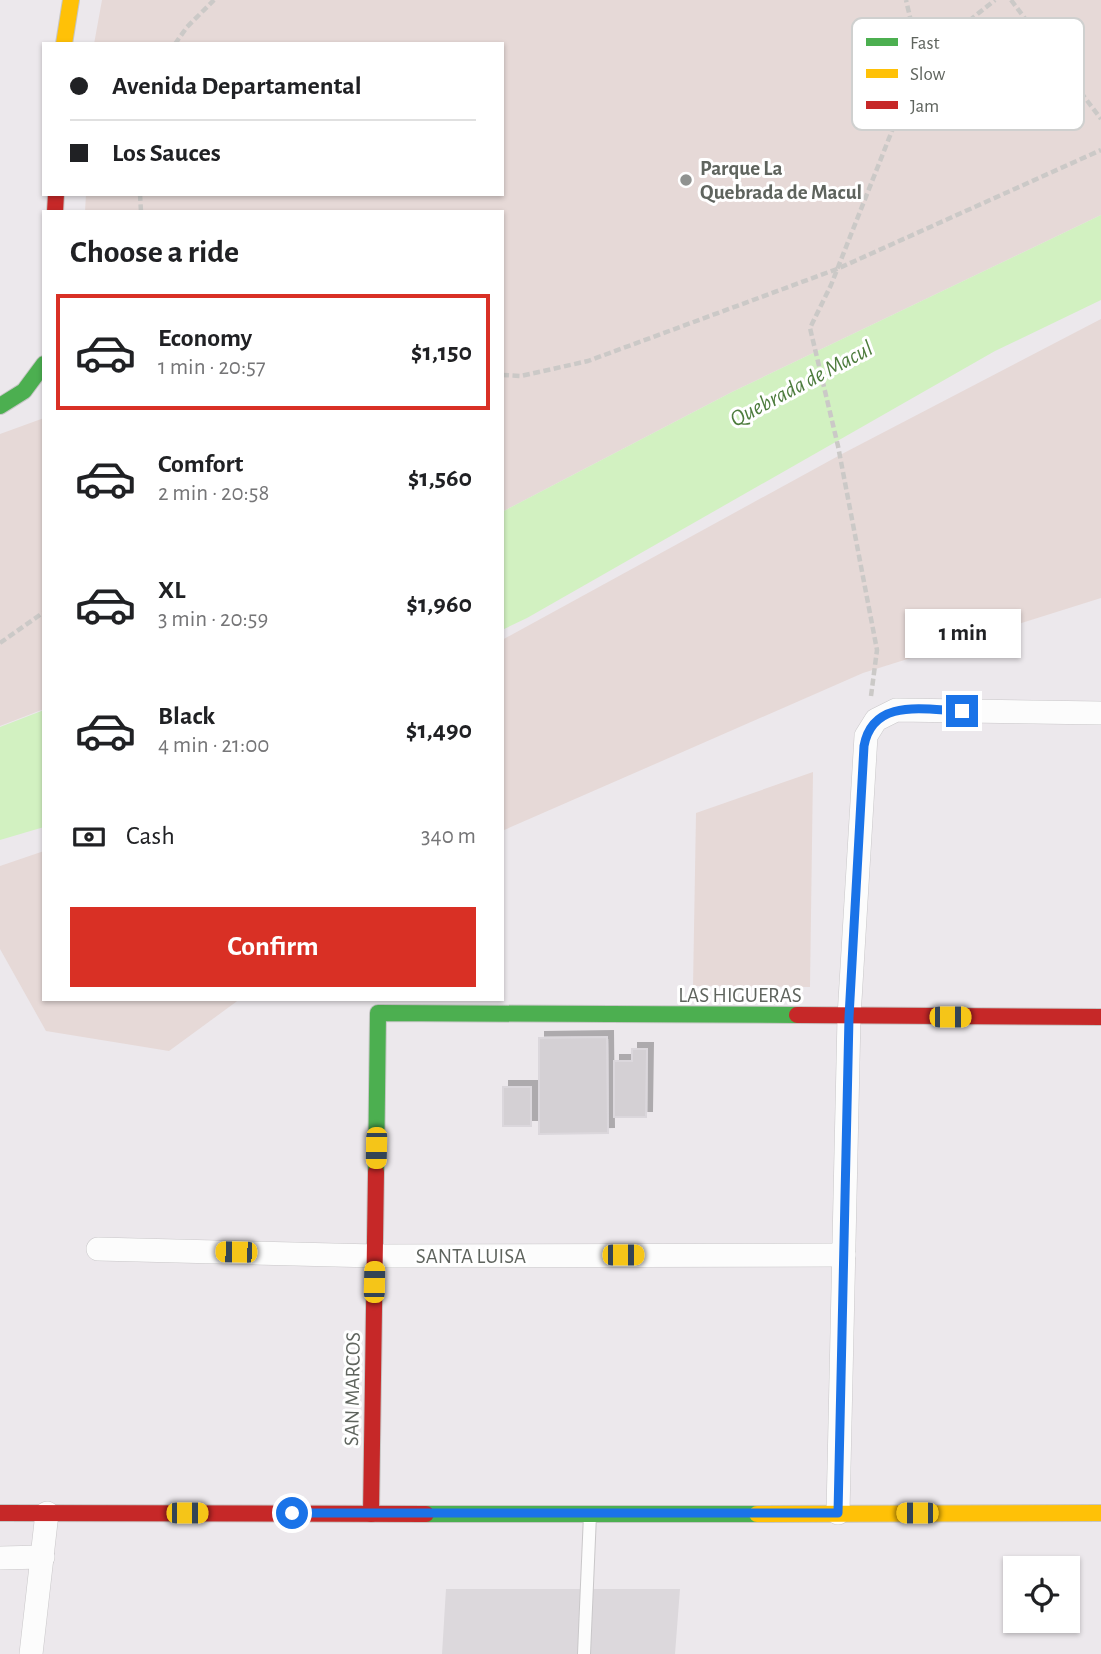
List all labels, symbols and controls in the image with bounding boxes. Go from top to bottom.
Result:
legend [852,18,1084,130]
text: Fast [910,34,940,53]
text: Slow [910,65,946,84]
text: Avenida Departamental [112,73,362,99]
text: Jam [910,97,939,116]
text: Los Sauces [112,140,221,166]
place label: Parque La Quebrada de Macul [700,158,862,204]
marker: Parque La Quebrada de Macul [678,172,694,188]
text: Choose a ride [70,236,239,268]
icon: car [74,321,137,384]
text: Economy [158,325,252,351]
water label: Quebrada de Macul [726,337,877,432]
text: $1,150 [411,339,472,365]
text: 1 min · 20:57 [158,356,265,379]
icon: car [74,447,137,510]
text: Comfort [158,451,243,477]
text: $1,560 [408,465,472,491]
text: 2 min · 20:58 [158,482,269,505]
icon: car [74,573,137,636]
text: XL [158,577,185,603]
text: $1,960 [406,591,472,617]
text: 3 min · 20:59 [158,608,268,631]
callout: 1 min [904,610,1020,658]
text: 1 min [939,622,987,645]
route end [946,695,978,727]
icon: car [74,699,137,762]
text: Black [158,703,215,729]
text: $1,490 [406,717,472,743]
text: 4 min · 21:00 [158,734,269,757]
icon: cash [70,818,108,856]
text: Cash [126,823,175,849]
text: 340 m [421,825,476,848]
button: Confirm [70,907,476,987]
street label: LAS HIGUERAS [678,985,802,1006]
car [930,1007,972,1028]
car [366,1127,387,1169]
car [215,1241,258,1263]
car [603,1245,645,1266]
street label: SANTA LUISA [416,1246,526,1267]
car [364,1261,385,1303]
street label: SAN MARCOS [341,1332,364,1446]
route start [276,1497,308,1529]
car [167,1503,209,1524]
car [897,1503,939,1524]
map controls [1003,1556,1080,1633]
button: locate [1003,1556,1080,1633]

